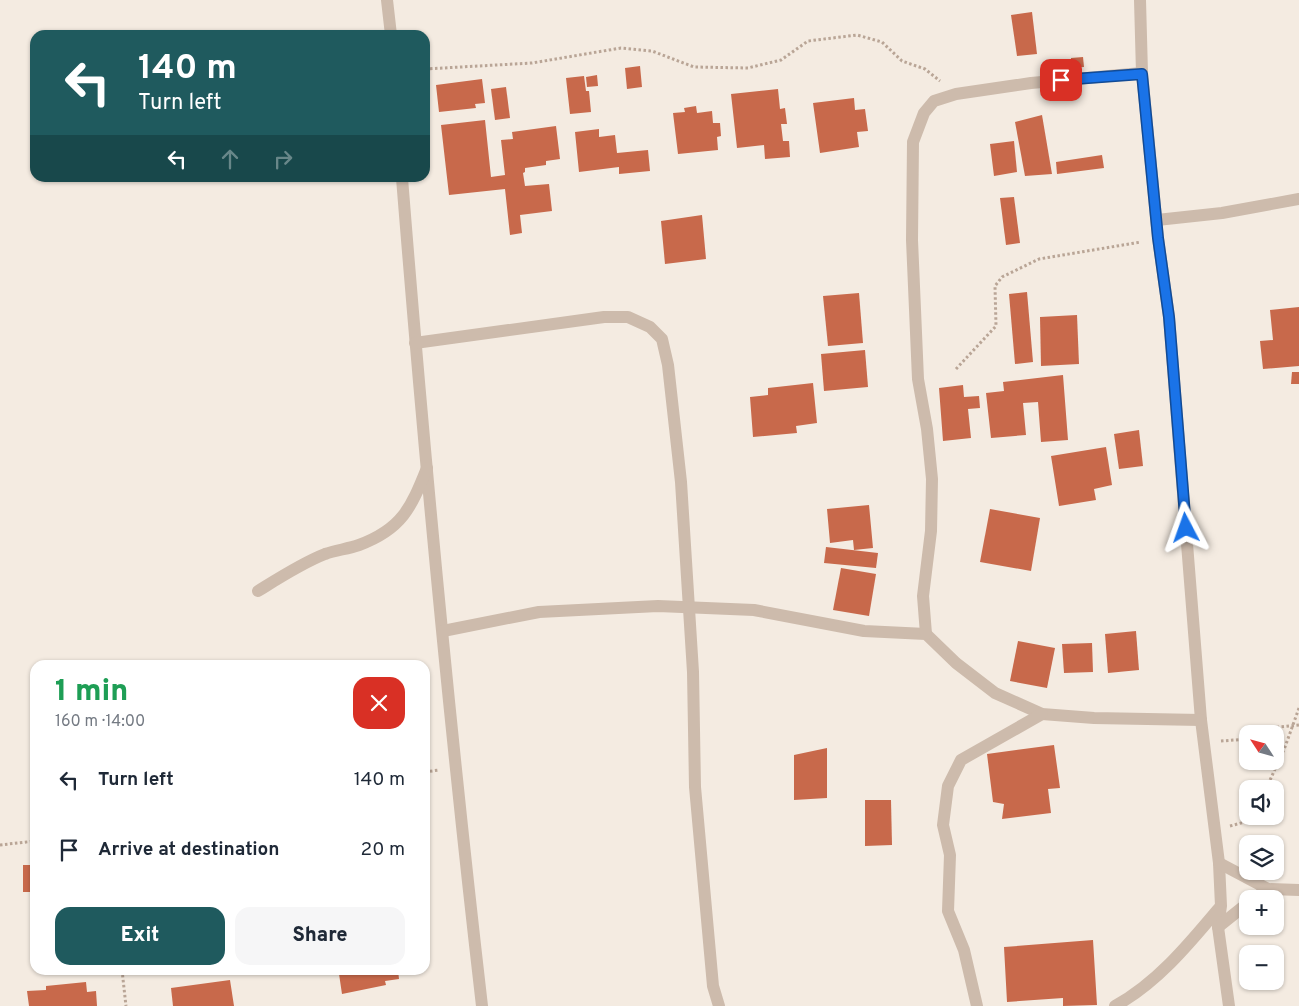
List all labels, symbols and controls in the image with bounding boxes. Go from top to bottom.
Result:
text: 140 m [138,47,237,91]
icon: left [55,50,120,115]
pin [1040,59,1082,101]
icon: arrive [1047,66,1075,94]
text: Turn left [138,90,221,117]
icon: left [163,145,191,173]
icon: ahead [216,145,244,173]
icon: right [269,145,297,173]
position arrow [1159,501,1211,553]
text: 1 min [55,674,128,711]
button: close [353,677,405,729]
text: 160 m · 14:00 [55,712,145,732]
north arrow [1239,725,1284,770]
map controls [1239,725,1284,990]
icon: left [55,766,83,794]
text: Turn left [98,768,174,792]
text: 140 m [354,768,405,792]
button: sound [1239,780,1284,825]
button: layers [1239,835,1284,880]
icon: arrive [55,836,83,864]
text: Arrive at destination [98,838,279,862]
text: 20 m [361,838,405,862]
button: + [1239,890,1284,935]
button: Exit [55,907,225,965]
button: Share [235,907,405,965]
button: − [1239,945,1284,990]

